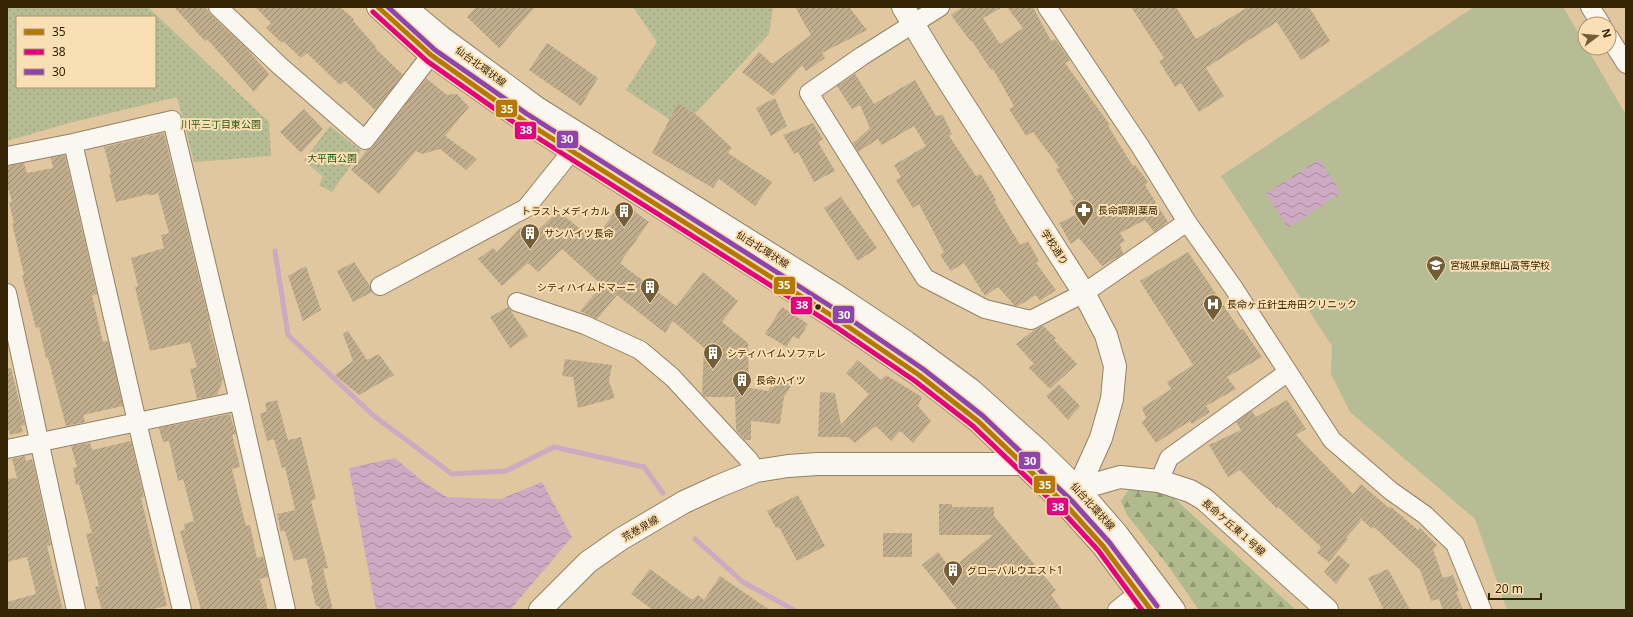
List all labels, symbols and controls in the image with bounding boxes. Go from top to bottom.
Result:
legend [16,16,156,88]
north arrow [1577,16,1617,56]
text: 35 [52,23,66,40]
text: N [1599,27,1616,39]
text: 38 [52,43,66,60]
street label: 仙台北環状線 [453,43,509,89]
text: 30 [52,63,66,80]
line badge: 35 [495,99,518,118]
text: 35 [501,101,513,116]
park label: 川平三丁目東公園 [181,117,261,131]
line badge: 38 [514,121,537,140]
text: 38 [520,122,532,137]
line badge: 30 [556,130,579,149]
text: 30 [561,131,573,146]
park label: 大平西公園 [307,151,357,165]
pharmacy icon: 長命調剤薬局 [1073,199,1095,227]
building icon: トラストメディカル [613,200,635,228]
place label: 長命調剤薬局 [1098,203,1158,217]
place label: トラストメディカル [521,204,610,218]
building icon: サンハイツ長命 [519,222,541,250]
place label: サンハイツ長命 [544,226,614,240]
street label: 学校通り [1038,226,1072,268]
street label: 仙台北環状線 [734,227,792,271]
school or university icon: 宮城県泉館山高等学校 [1425,254,1447,282]
place label: 宮城県泉館山高等学校 [1450,258,1550,272]
building icon: シティハイムドマーニ [639,276,661,304]
line badge: 35 [773,276,796,295]
text: 35 [778,277,790,292]
place label: シティハイムドマーニ [537,280,636,294]
hospital icon: 長命ヶ丘針生舟田クリニック [1202,293,1224,321]
line badge: 38 [790,296,813,315]
text: 38 [796,297,808,312]
place label: 長命ヶ丘針生舟田クリニック [1227,297,1357,311]
unlabelled marker [813,302,823,312]
line badge: 30 [832,305,855,324]
text: 30 [838,307,850,322]
building icon: シティハイムソファレ [702,342,724,370]
place label: シティハイムソファレ [727,346,826,360]
building icon: 長命ハイツ [731,369,753,397]
place label: 長命ハイツ [756,373,806,387]
line badge: 30 [1018,451,1041,470]
text: 30 [1024,453,1036,468]
line badge: 35 [1033,475,1056,494]
text: 35 [1039,477,1051,492]
street label: 仙台北環状線 [1068,479,1118,533]
street label: 長命ケ丘東１号線 [1199,495,1269,559]
line badge: 38 [1046,497,1069,516]
text: 38 [1052,499,1064,514]
street label: 荒巻泉線 [619,512,661,544]
building icon: グローバルウエスト1 [942,559,964,587]
place label: グローバルウエスト1 [967,563,1063,577]
scale bar [1489,575,1541,601]
text: 20 m [1495,580,1523,597]

